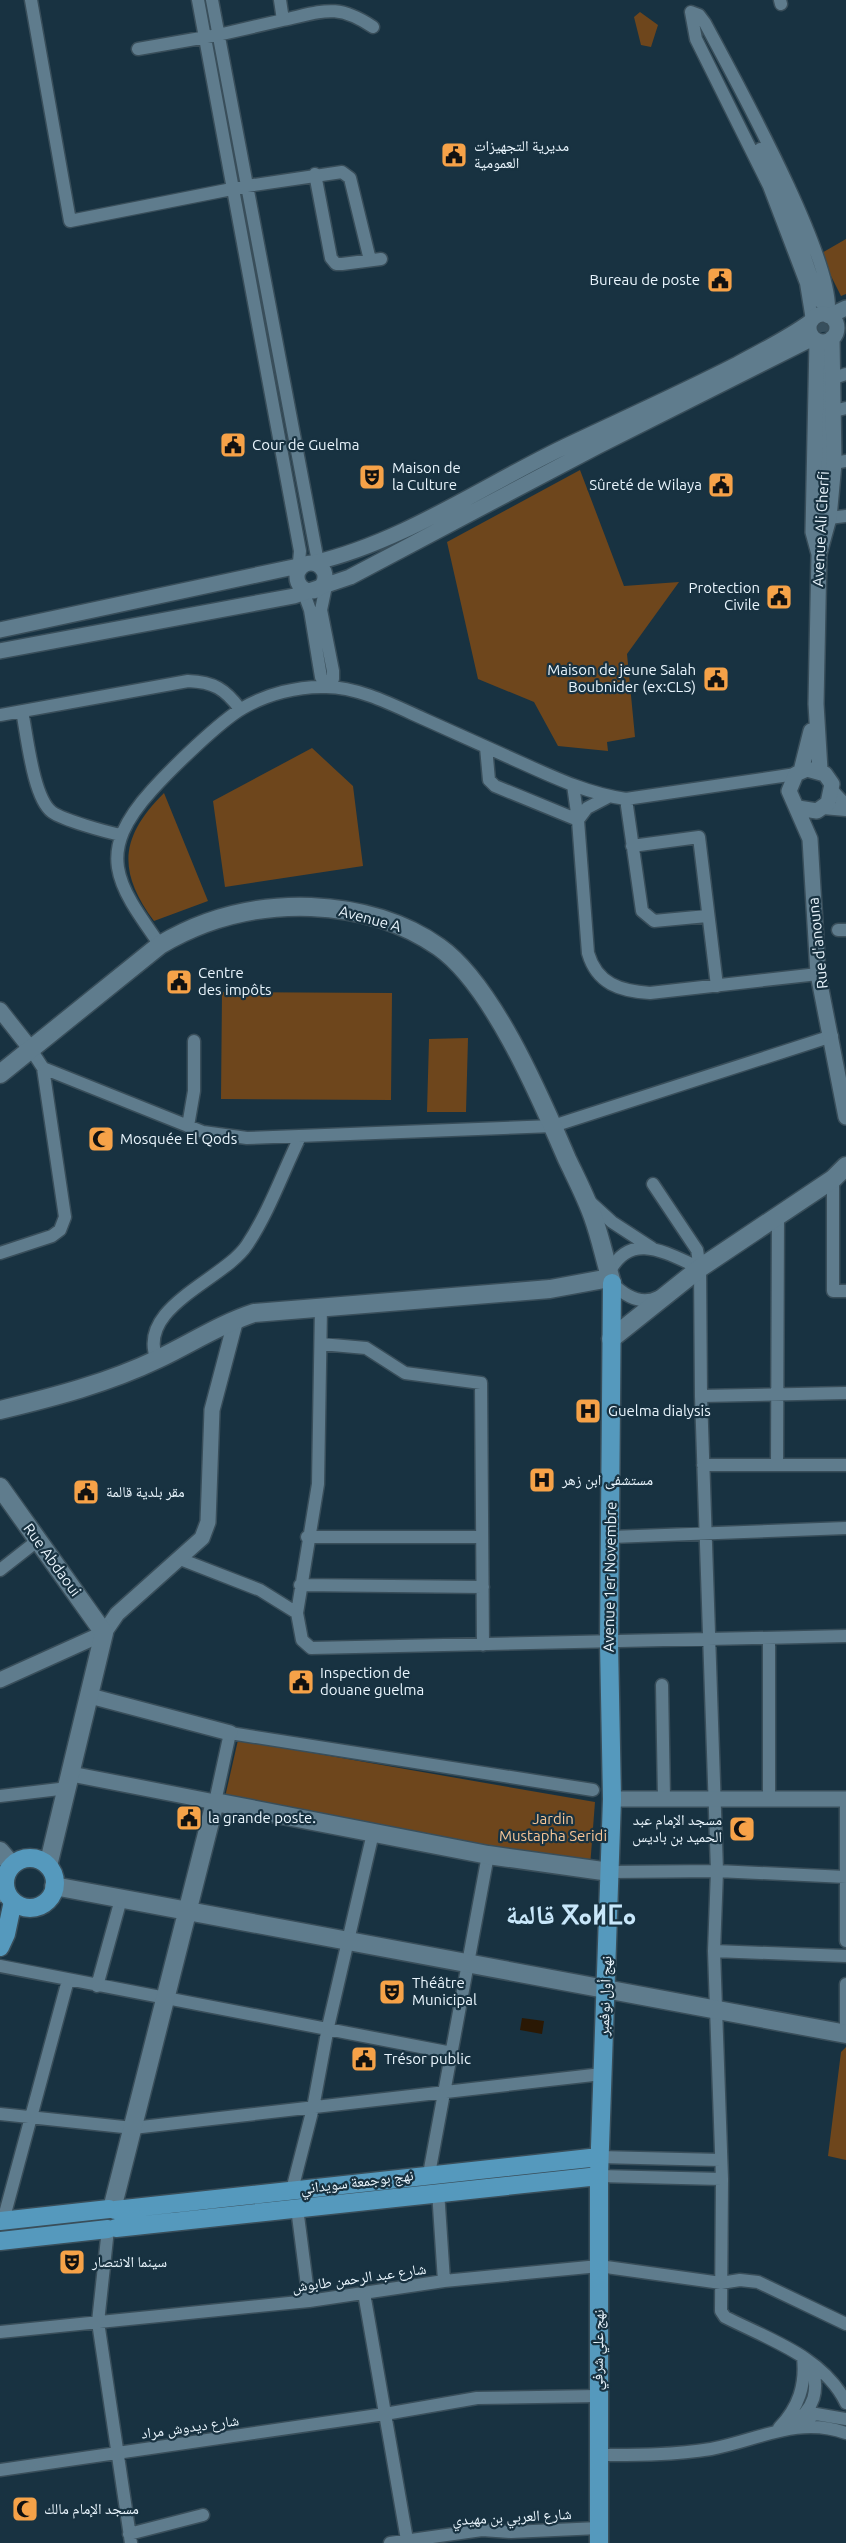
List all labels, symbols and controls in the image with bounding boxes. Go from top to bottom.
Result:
place label: مديرية التجهيزات العمومية [474,137,569,172]
public building icon: مديرية التجهيزات العمومية [439,140,469,170]
public building icon: Bureau de poste [705,265,735,295]
place label: Bureau de poste [590,271,700,288]
public building icon: Cour de Guelma [218,430,248,460]
place label: Cour de Guelma [252,436,360,453]
place label: Maison de la Culture [392,459,461,493]
theatre icon: Maison de la Culture [357,462,387,492]
public building icon: Sûreté de Wilaya [706,470,736,500]
street label: Avenue Ali Cherfi [809,471,832,587]
place label: Sûreté de Wilaya [589,476,702,493]
place label: Protection Civile [689,579,760,613]
public building icon: Protection Civile [764,582,794,612]
place label: Maison de jeune Salah Boubnider (ex:CLS) [547,661,696,695]
public building icon: Maison de jeune Salah Boubnider (ex:CLS) [701,664,731,694]
street label: Rue d'anouna [804,896,831,990]
street label: Avenue A [337,902,403,935]
place label: Centre des impôts [198,964,272,998]
public building icon: Centre des impôts [164,967,194,997]
mosque icon: Mosquée El Qods [86,1124,116,1154]
place label: Mosquée El Qods [120,1130,237,1147]
hospital icon: Guelma dialysis [573,1396,603,1426]
place label: Guelma dialysis [608,1402,711,1419]
hospital icon: مستشفى ابن زهر [527,1465,557,1495]
place label: مستشفى ابن زهر [561,1471,653,1490]
public building icon: مقر بلدية قالمة [71,1477,101,1507]
place label: مقر بلدية قالمة [106,1483,185,1501]
street label: Avenue 1er Novembre [600,1502,619,1652]
street label: Rue Abdaoui [20,1520,84,1599]
place label: Inspection de douane guelma [320,1664,424,1698]
public building icon: Inspection de douane guelma [286,1667,316,1697]
public building icon: la grande poste. [174,1803,204,1833]
place label: la grande poste. [208,1809,316,1826]
park label: Jardin Mustapha Seridi [499,1810,607,1844]
place label: مسجد الإمام عبد الحميد بن باديس [632,1811,722,1847]
mosque icon: مسجد الإمام عبد الحميد بن باديس [727,1814,757,1844]
district label: قالمة ⴳⴰⵍⵎⴰ [506,1899,636,1929]
street label: نهج أول نوفمبر [595,1956,616,2037]
place label: Théâtre Municipal [412,1974,477,2008]
theatre icon: Théâtre Municipal [377,1977,407,2007]
public building icon: Trésor public [349,2044,379,2074]
place label: Trésor public [384,2050,471,2067]
street label: نهج بوجمعة سويداني [299,2166,415,2201]
theatre icon: سينما الانتصار [57,2247,87,2277]
place label: سينما الانتصار [91,2253,167,2271]
street label: شارع عبد الرحمن طابوش [291,2260,427,2297]
street label: نهج علي شرفي [588,2309,611,2391]
street label: شارع ديدوش مراد [140,2411,240,2444]
mosque icon: مسجد الإمام مالك [10,2494,40,2524]
place label: مسجد الإمام مالك [44,2500,139,2519]
street label: شارع العربي بن مهيدي [452,2505,572,2532]

